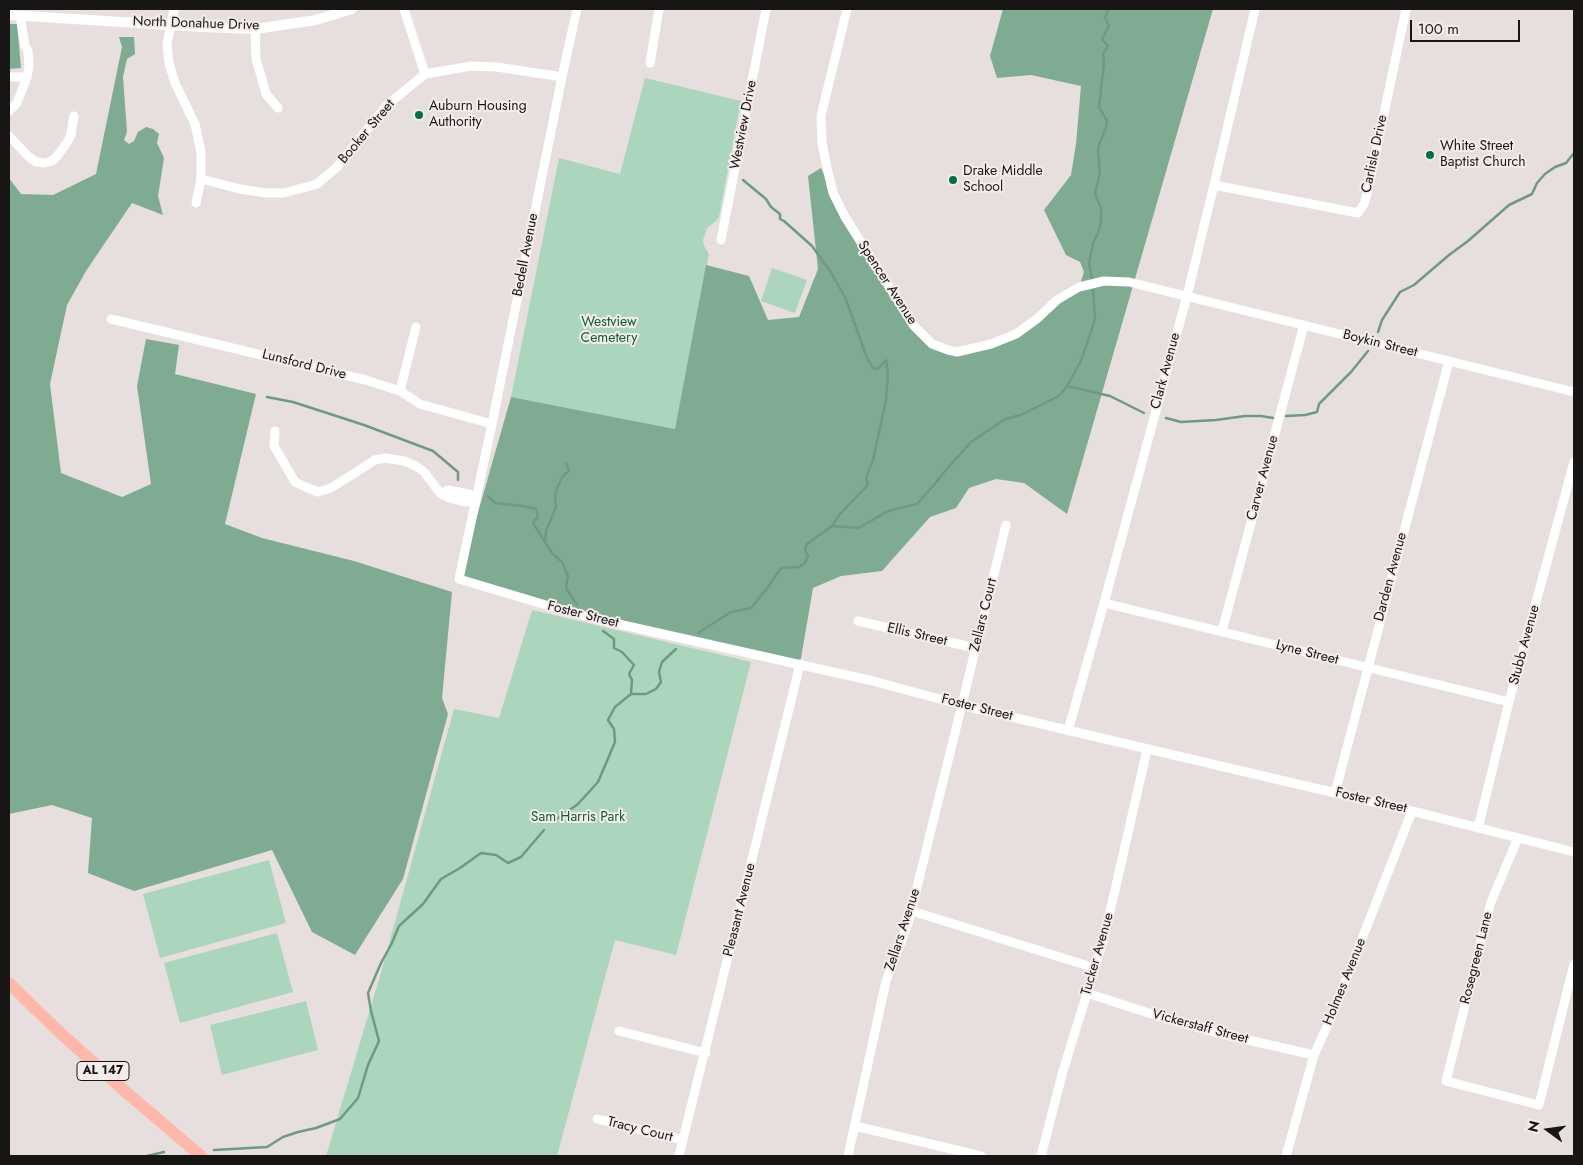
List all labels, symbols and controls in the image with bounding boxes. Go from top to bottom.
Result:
scale bar [1413,10,1523,42]
street label: North Donahue Drive [132,13,260,35]
text: 100 m [1418,18,1459,40]
street label: Westview Drive [727,79,761,171]
street label: Booker Street [335,96,399,168]
place label: Auburn Housing Authority [429,99,527,132]
marker: Auburn Housing Authority [413,109,425,121]
street label: Carlisle Drive [1359,113,1391,195]
place label: White Street Baptist Church [1440,139,1526,172]
marker: White Street Baptist Church [1424,149,1436,161]
place label: Drake Middle School [963,164,1043,196]
marker: Drake Middle School [947,174,959,186]
street label: Bedell Avenue [510,212,542,298]
street label: Spencer Avenue [854,238,920,328]
park label: Westview Cemetery [581,315,637,348]
street label: Boykin Street [1341,327,1419,361]
street label: Clark Avenue [1148,331,1184,411]
street label: Lunsford Drive [260,346,348,384]
street label: Carver Avenue [1244,434,1282,522]
street label: Darden Avenue [1371,531,1411,623]
street label: Zellars Court [967,577,1001,653]
street label: Foster Street [546,598,620,632]
street label: Stubb Avenue [1506,603,1544,687]
street label: Ellis Street [885,620,949,650]
street label: Lyne Street [1274,637,1340,669]
street label: Foster Street [940,691,1014,725]
street label: Foster Street [1334,785,1408,817]
park label: Sam Harris Park [531,810,625,826]
street label: Pleasant Avenue [720,862,760,958]
street label: Zellars Avenue [882,887,924,973]
street label: Rosegreen Lane [1457,910,1497,1006]
street label: Tucker Avenue [1078,911,1118,997]
street label: Holmes Avenue [1320,936,1370,1028]
street label: Vickerstaff Street [1150,1006,1250,1048]
road number: AL 147 [77,1062,129,1080]
north arrow [1523,1105,1573,1155]
street label: Tracy Court [606,1114,674,1146]
text: N [1522,1119,1544,1134]

